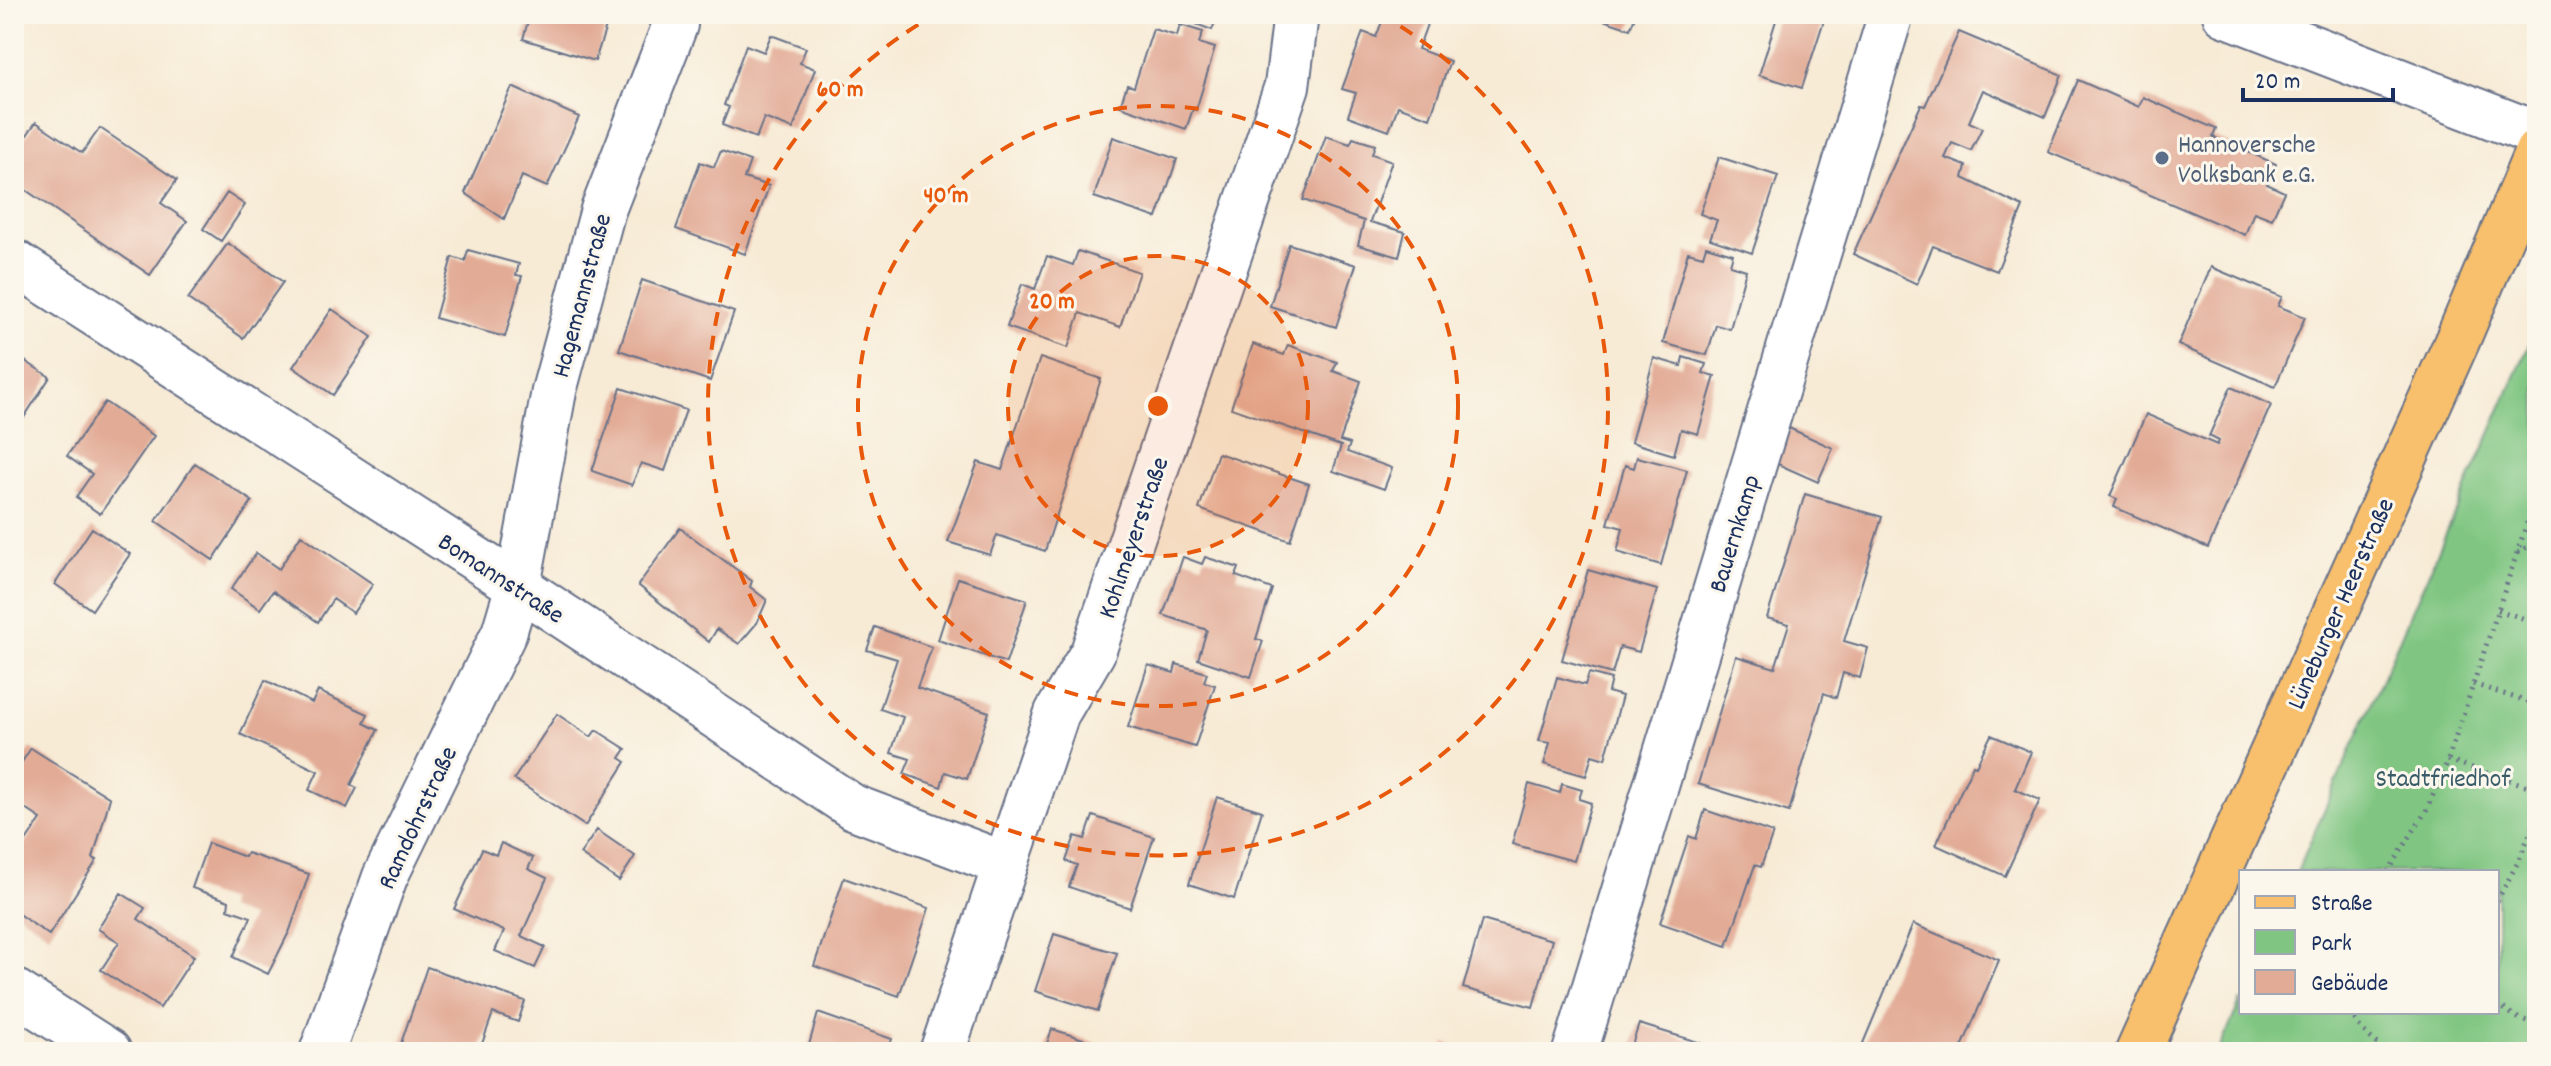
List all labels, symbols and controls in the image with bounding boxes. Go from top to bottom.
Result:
scale bar [2243,52,2393,102]
text: 20 m [2255,66,2301,100]
text: 60 m [817,74,863,108]
place label: Hannoversche Volksbank e.G. [2178,128,2316,195]
marker: Hannoversche Volksbank e.G. [2153,149,2171,167]
text: 40 m [923,180,969,214]
street label: Hagemannstraße [544,210,623,382]
text: 20 m [1029,286,1075,320]
centre of rings [1144,392,1172,420]
street label: Kohlmeyerstraße [1090,452,1180,624]
street label: Bauernkamp [1701,471,1772,598]
street label: Lüneburger Heerstraße [2279,493,2405,716]
street label: Bomannstraße [430,525,571,635]
street label: Ramdohrstraße [370,741,469,896]
park label: Stadtfriedhof [2376,762,2511,799]
legend [2239,870,2499,1014]
text: Straße [2311,888,2373,922]
text: Park [2311,928,2352,962]
text: Gebäude [2311,968,2388,1002]

